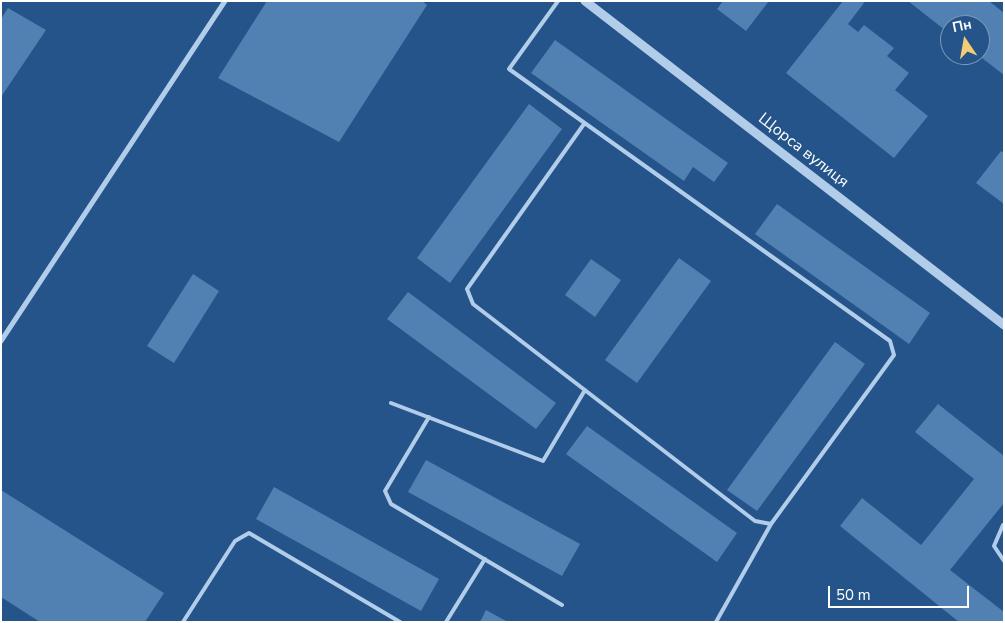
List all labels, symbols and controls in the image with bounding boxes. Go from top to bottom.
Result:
north arrow [940,15,990,65]
text: Пн [951,15,973,37]
street label: Щорса вулиця [754,110,852,192]
scale bar [830,576,971,608]
text: 50 m [836,585,871,605]

